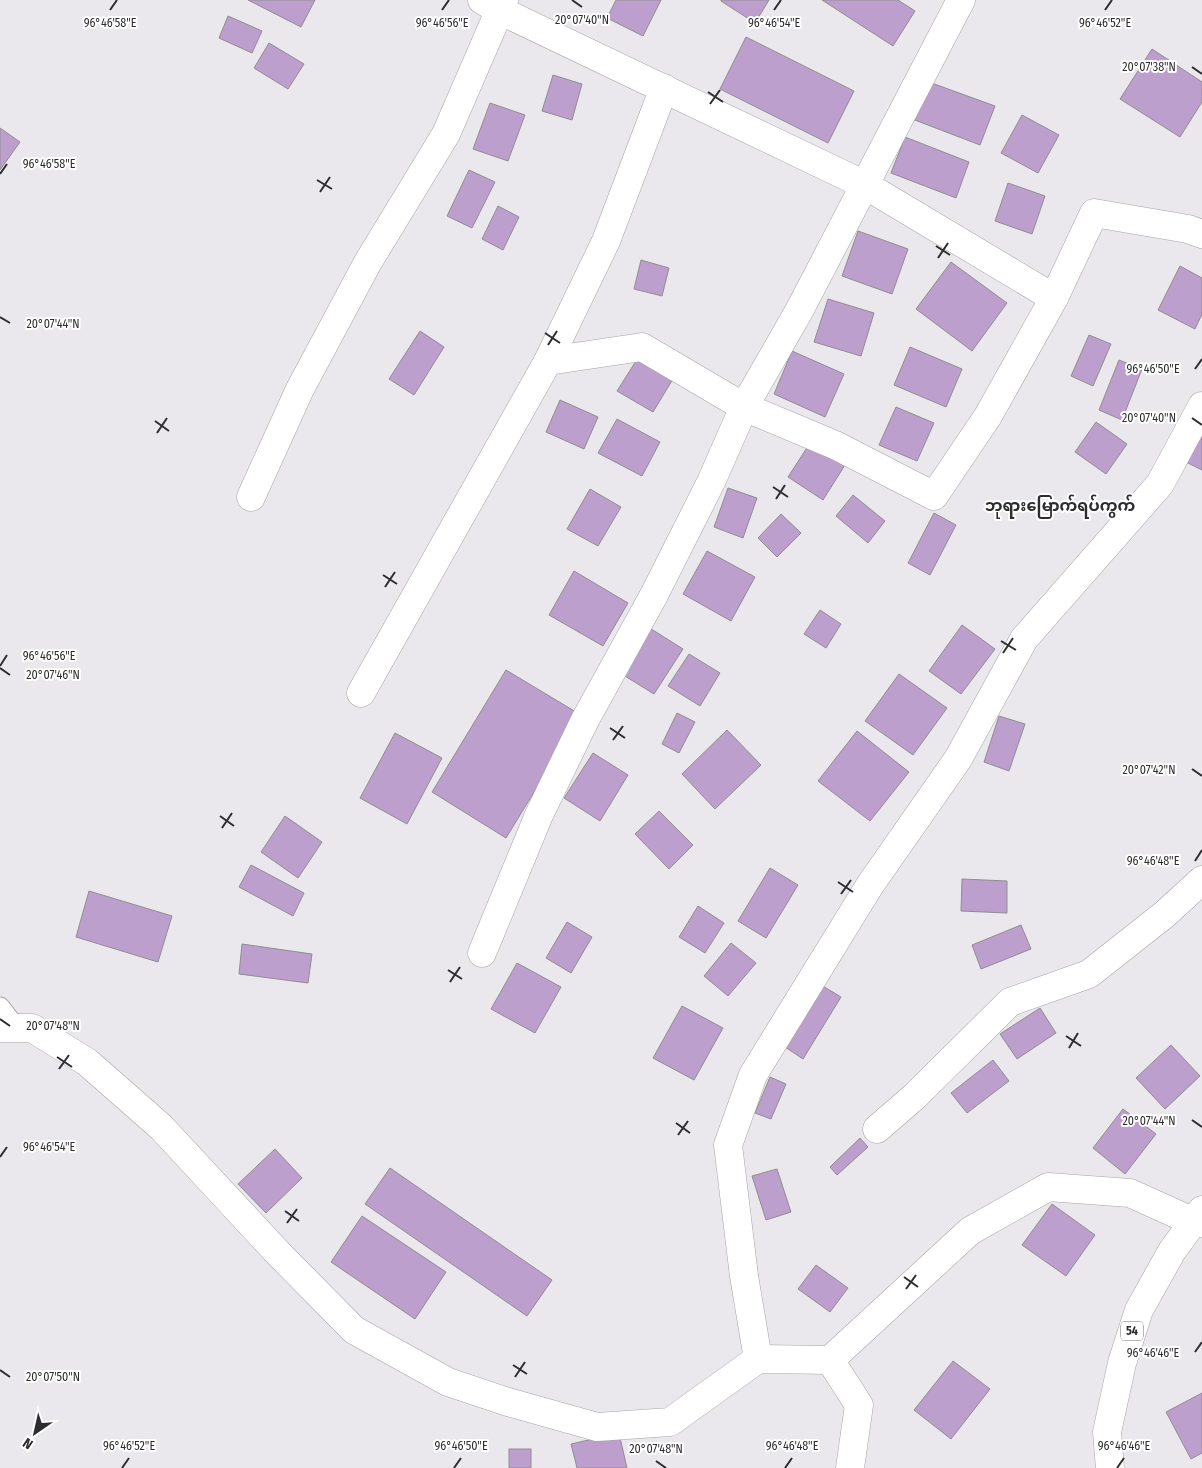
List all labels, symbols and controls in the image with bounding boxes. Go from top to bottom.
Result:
text: 20°07'40"N [555,13,609,27]
text: 96°46'58"E [84,16,137,30]
text: 96°46'56"E [416,16,469,30]
text: 96°46'54"E [748,16,800,30]
text: 96°46'52"E [1079,16,1131,30]
text: 20°07'38"N [1122,60,1176,74]
text: 96°46'58"E [23,157,76,171]
text: 20°07'44"N [27,317,79,331]
text: 96°46'50"E [1126,362,1180,376]
text: 20°07'40"N [1122,411,1176,425]
district label: ဘုရားမြောက်ရပ်ကွက် [985,494,1135,519]
text: 96°46'56"E [23,649,76,663]
text: 20°07'46"N [26,668,80,682]
text: 20°07'42"N [1123,763,1175,777]
text: 96°46'48"E [1127,854,1180,868]
text: 20°07'48"N [26,1019,80,1033]
text: 20°07'44"N [1123,1114,1175,1128]
text: 96°46'54"E [23,1140,75,1154]
road number: 54 [1121,1322,1143,1340]
text: 96°46'46"E [1127,1346,1180,1360]
text: 20°07'50"N [26,1370,80,1384]
north arrow [10,1408,60,1458]
text: N [20,1434,36,1453]
text: 96°46'52"E [103,1439,155,1453]
text: 96°46'50"E [434,1439,488,1453]
text: 96°46'48"E [766,1439,819,1453]
text: 96°46'46"E [1098,1439,1151,1453]
text: 20°07'48"N [629,1442,683,1456]

